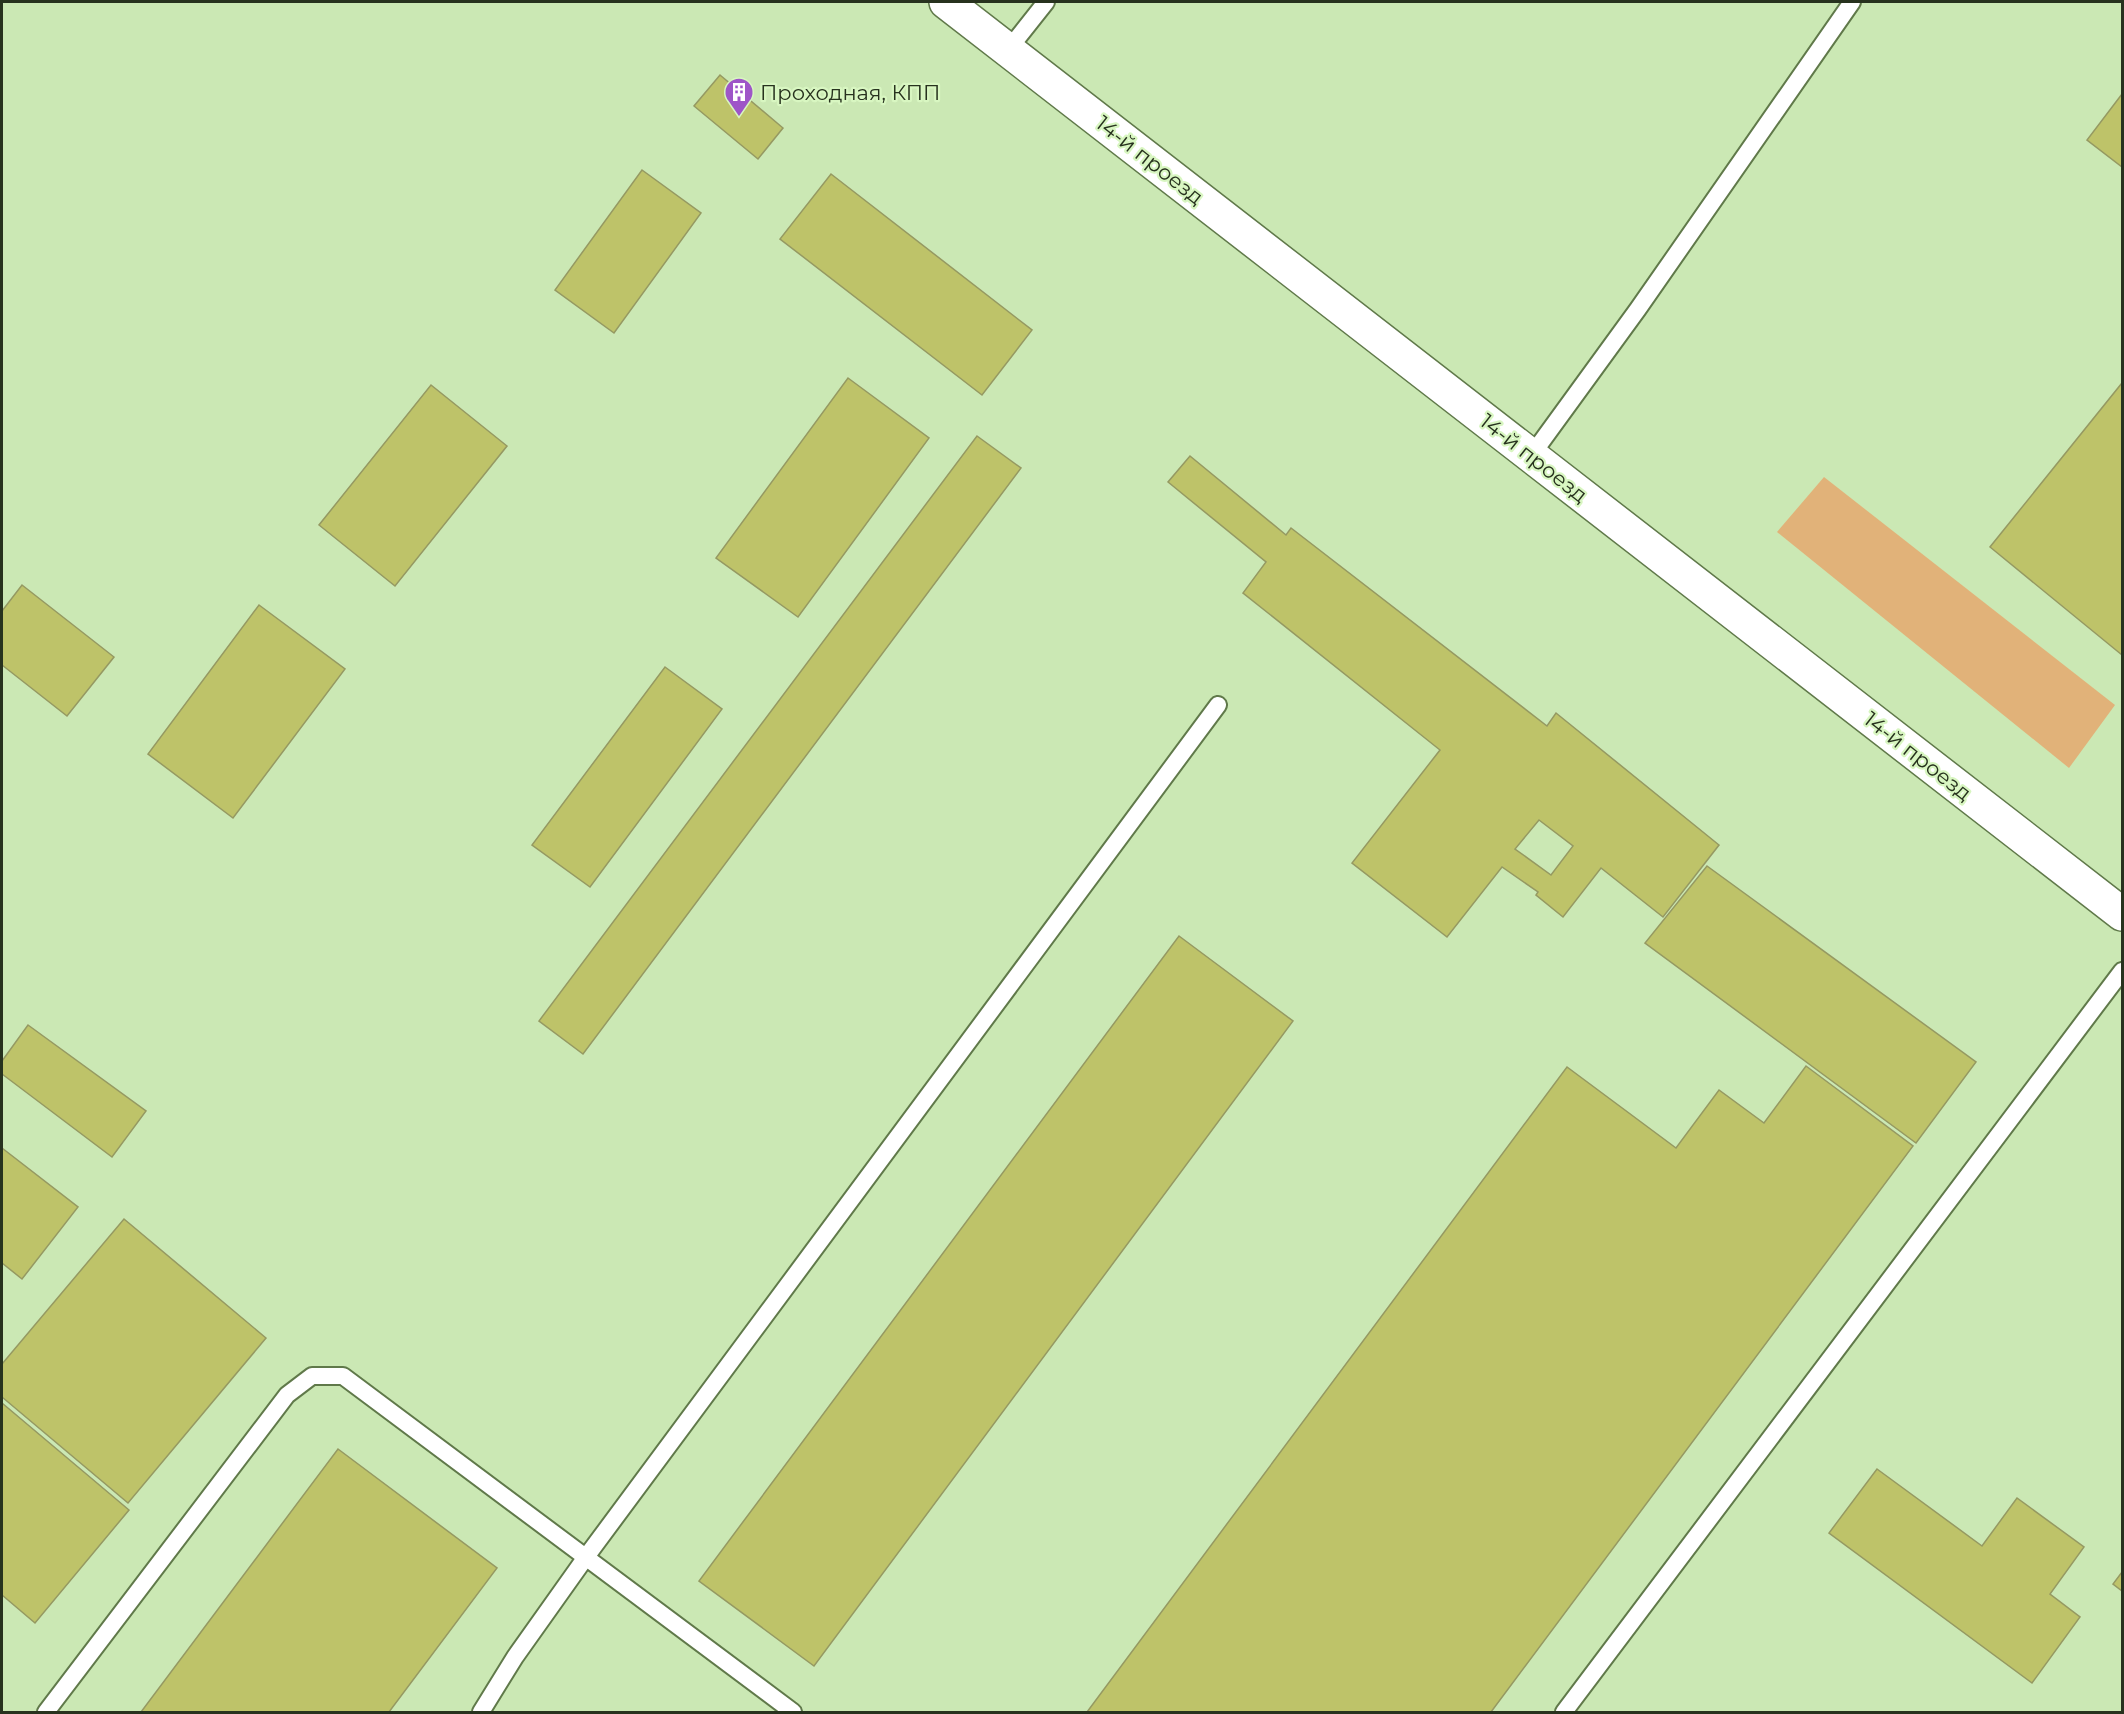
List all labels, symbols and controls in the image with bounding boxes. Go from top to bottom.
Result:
building icon: Проходная, КПП [723,76,755,118]
place label: Проходная, КПП [760,80,940,105]
street label: 14-й проезд [1091,110,1209,210]
street label: 14-й проезд [1475,408,1593,508]
street label: 14-й проезд [1859,706,1977,806]

